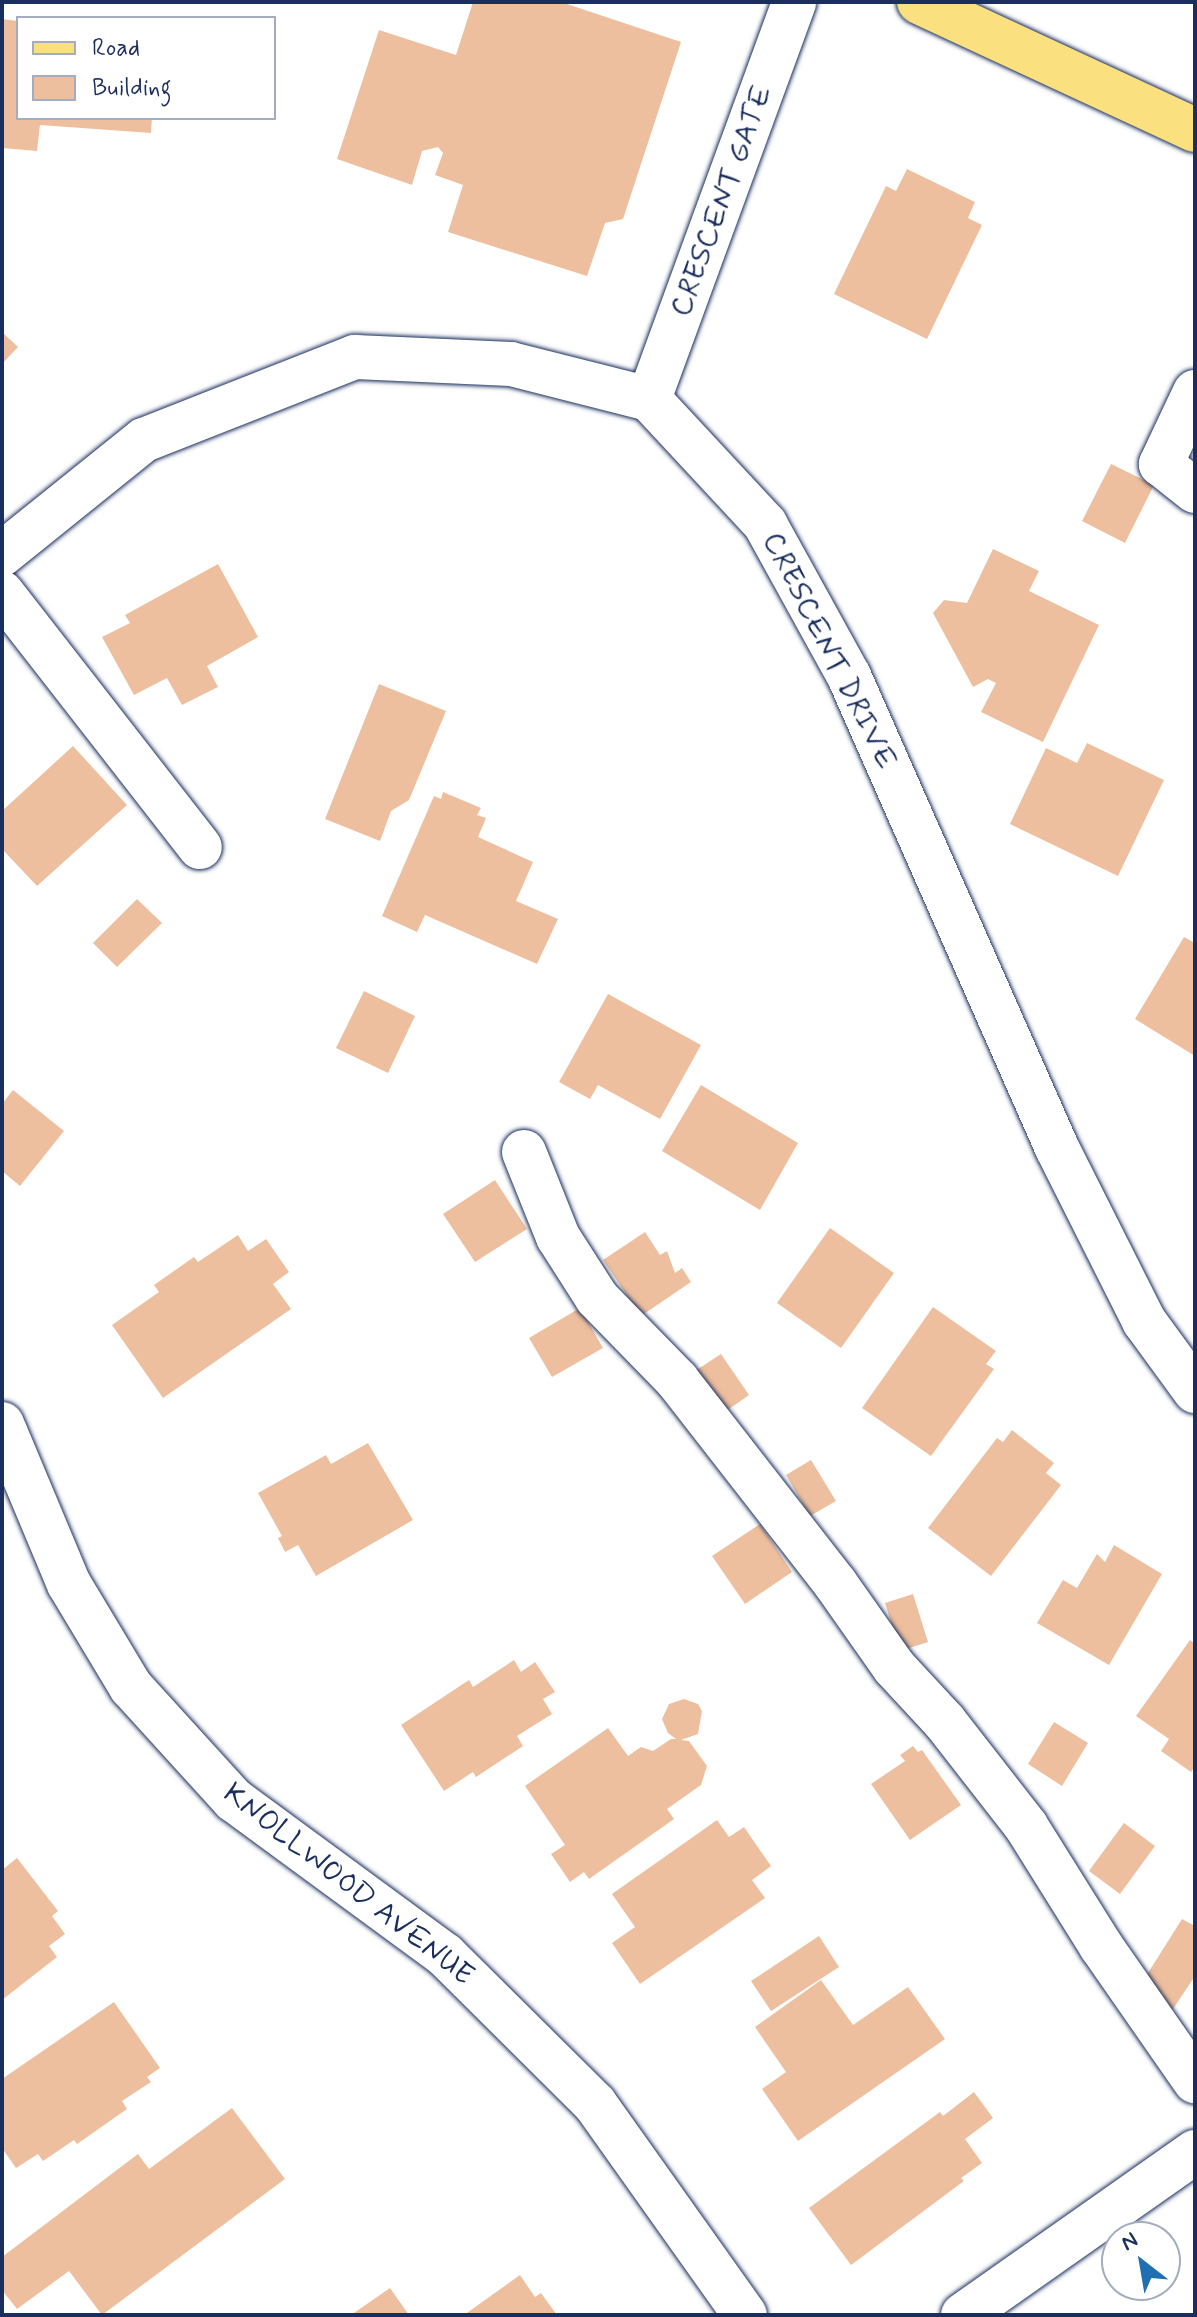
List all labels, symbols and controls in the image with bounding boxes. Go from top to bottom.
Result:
legend [16,16,276,120]
text: Road [92,33,140,64]
text: Building [92,73,172,104]
street label: CRESCENT GATE [663,80,781,322]
street label: CRESCENT DRIVE [754,526,904,776]
street label: KNOLLWOOD AVENUE [216,1776,480,1994]
north arrow [1101,2221,1181,2301]
text: N [1116,2226,1143,2258]

